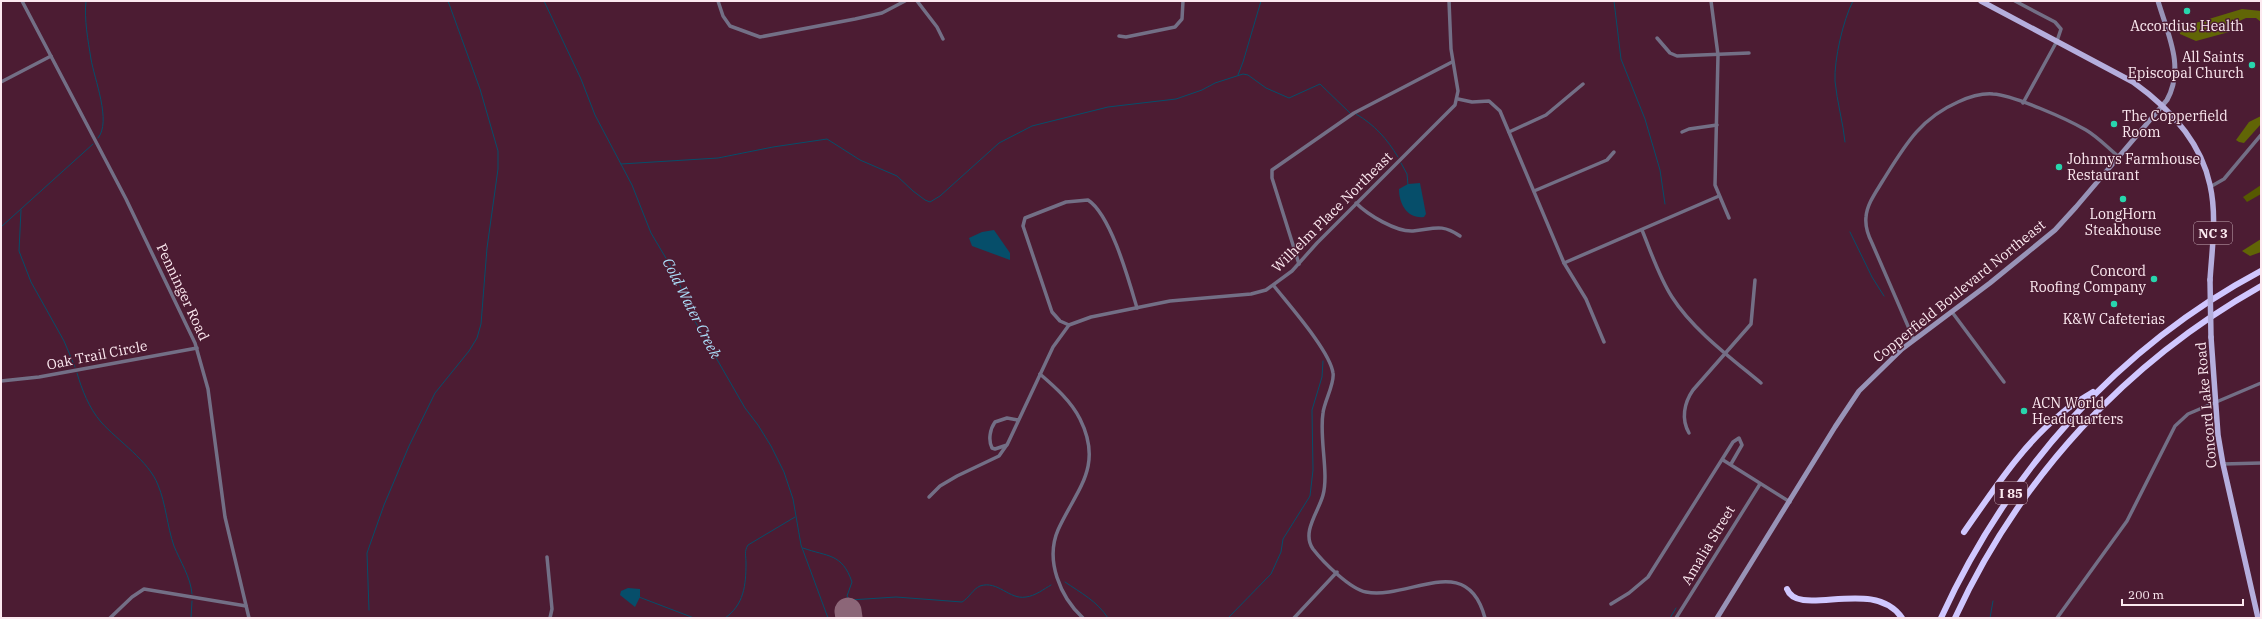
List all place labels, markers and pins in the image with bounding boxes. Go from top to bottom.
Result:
marker: Accordius Health [2182,6,2192,16]
place label: Accordius Health [2130,17,2244,35]
place label: All Saints Episcopal Church [2128,48,2244,82]
marker: All Saints Episcopal Church [2247,60,2257,70]
place label: The Copperfield Room [2122,107,2228,141]
marker: The Copperfield Room [2109,119,2119,129]
place label: Johnnys Farmhouse Restaurant [2067,150,2200,184]
marker: Johnnys Farmhouse Restaurant [2054,162,2064,172]
marker: LongHorn Steakhouse [2118,194,2128,204]
place label: LongHorn Steakhouse [2085,205,2161,239]
place label: Concord Roofing Company [2029,262,2147,296]
marker: Concord Roofing Company [2149,274,2159,284]
marker: K&W Cafeterias [2109,299,2119,309]
place label: K&W Cafeterias [2063,310,2165,328]
place label: ACN World Headquarters [2032,394,2123,428]
marker: ACN World Headquarters [2019,406,2029,416]

